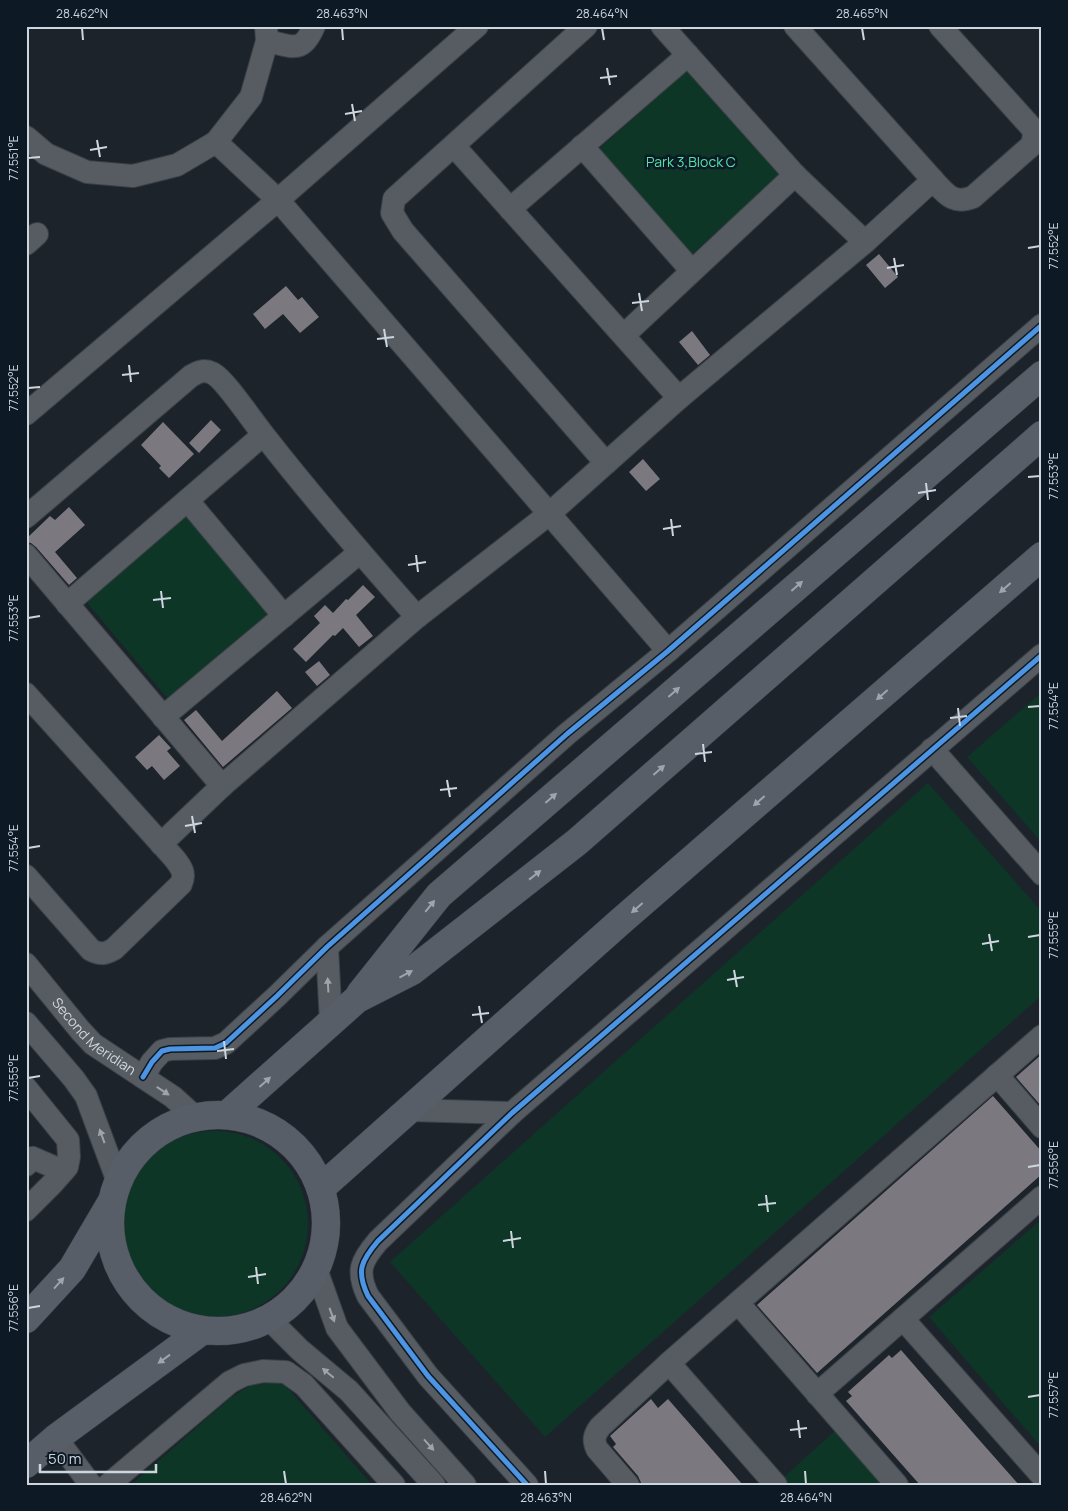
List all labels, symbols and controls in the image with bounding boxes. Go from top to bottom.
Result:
text: 28.462°N [56,5,108,22]
text: 28.463°N [316,5,368,22]
text: 28.464°N [576,5,628,22]
text: 28.465°N [836,5,888,22]
text: 77.551°E [5,135,22,181]
park label: Park 3,Block C [646,152,736,171]
text: 77.552°E [1045,222,1062,270]
text: 77.552°E [5,364,22,412]
text: 77.553°E [1045,452,1062,500]
one-way arrow [790,580,803,591]
one-way arrow [999,582,1011,593]
text: 77.553°E [5,594,22,642]
text: 77.554°E [1045,682,1062,730]
one-way arrow [667,686,680,697]
one-way arrow [876,689,889,700]
one-way arrow [653,764,665,776]
one-way arrow [544,792,557,803]
one-way arrow [753,796,766,807]
text: 77.554°E [5,824,22,872]
one-way arrow [528,869,541,880]
one-way arrow [425,900,436,913]
one-way arrow [630,902,643,913]
text: 77.555°E [1045,911,1062,959]
one-way arrow [400,969,413,978]
one-way arrow [324,976,332,992]
street label: Second Meridian [48,993,140,1079]
text: 77.555°E [5,1054,22,1102]
one-way arrow [258,1076,270,1088]
one-way arrow [157,1086,170,1095]
one-way arrow [98,1128,106,1143]
text: 77.556°E [1045,1141,1062,1189]
one-way arrow [53,1277,65,1289]
text: 77.556°E [5,1284,22,1332]
one-way arrow [329,1308,337,1323]
one-way arrow [157,1354,171,1364]
one-way arrow [322,1368,335,1379]
text: 77.557°E [1045,1371,1062,1418]
one-way arrow [424,1438,435,1451]
scale bar [40,1441,156,1473]
text: 50 m [48,1448,82,1469]
text: 28.462°N [260,1489,312,1506]
text: 28.463°N [520,1489,572,1506]
text: 28.464°N [780,1489,832,1506]

